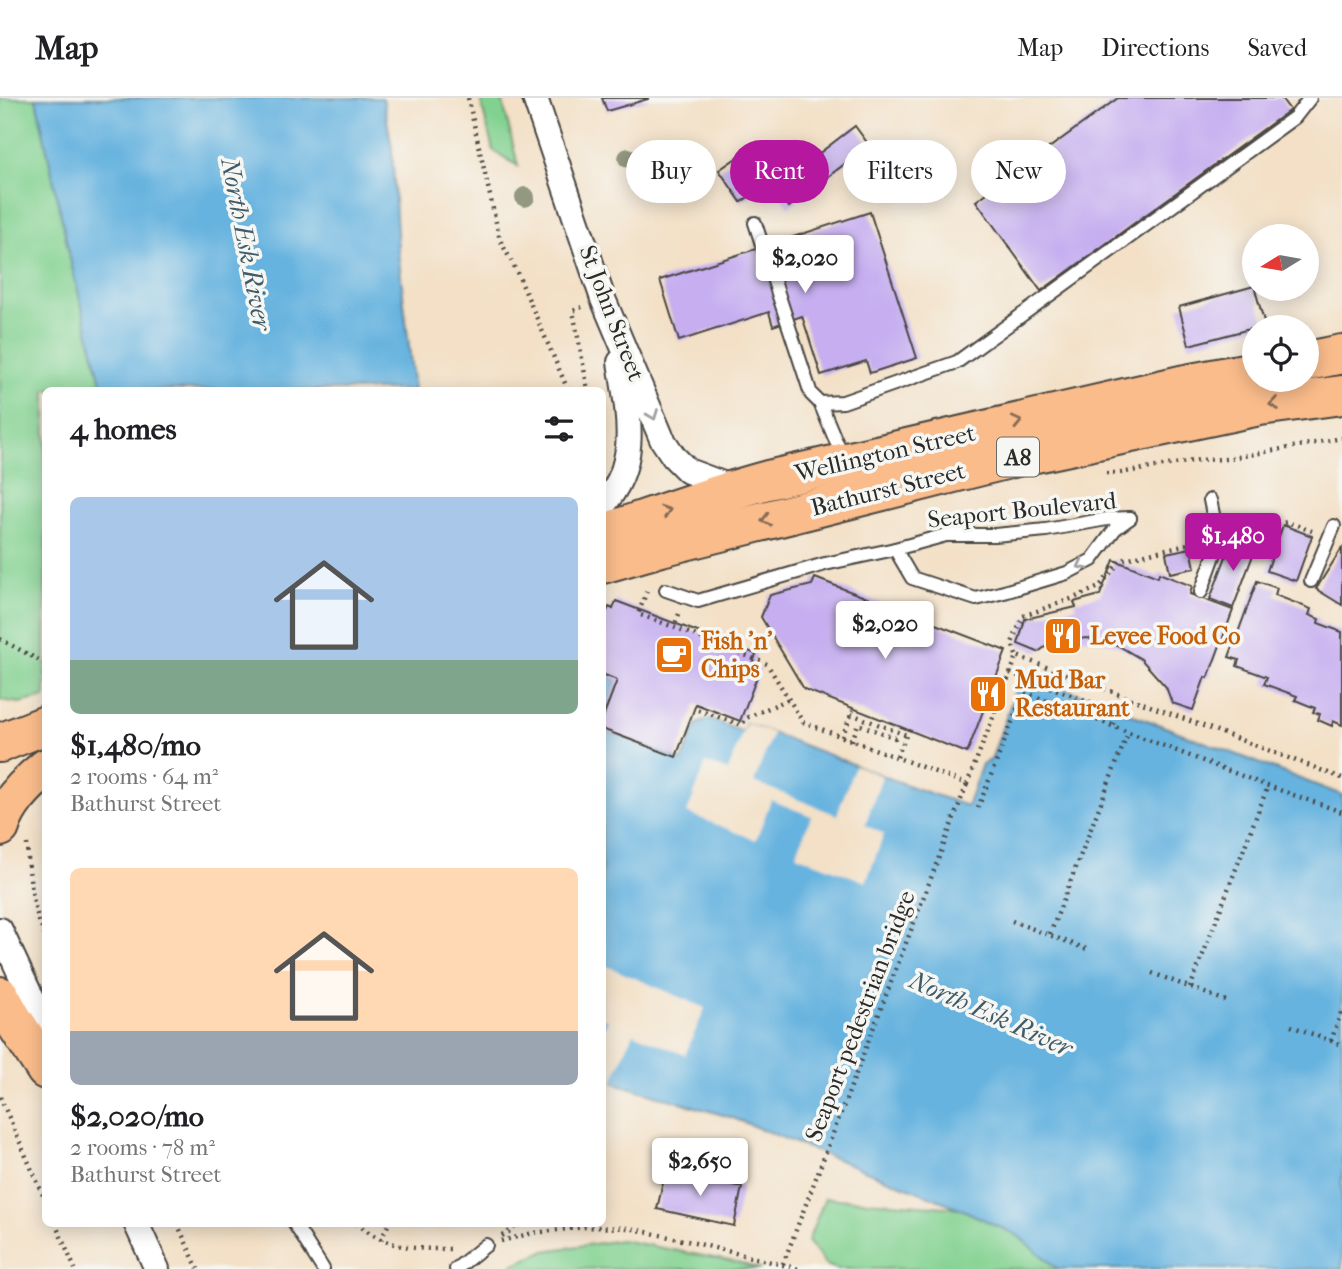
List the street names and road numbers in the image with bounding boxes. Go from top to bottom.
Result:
street label: St John Street [573,241,651,385]
street label: Wellington Street [791,419,978,488]
road number: A8 [997,438,1039,476]
street label: Bathurst Street [808,456,969,522]
street label: Seaport Boulevard [926,486,1119,534]
street label: Seaport pedestrian bridge [799,886,921,1145]

